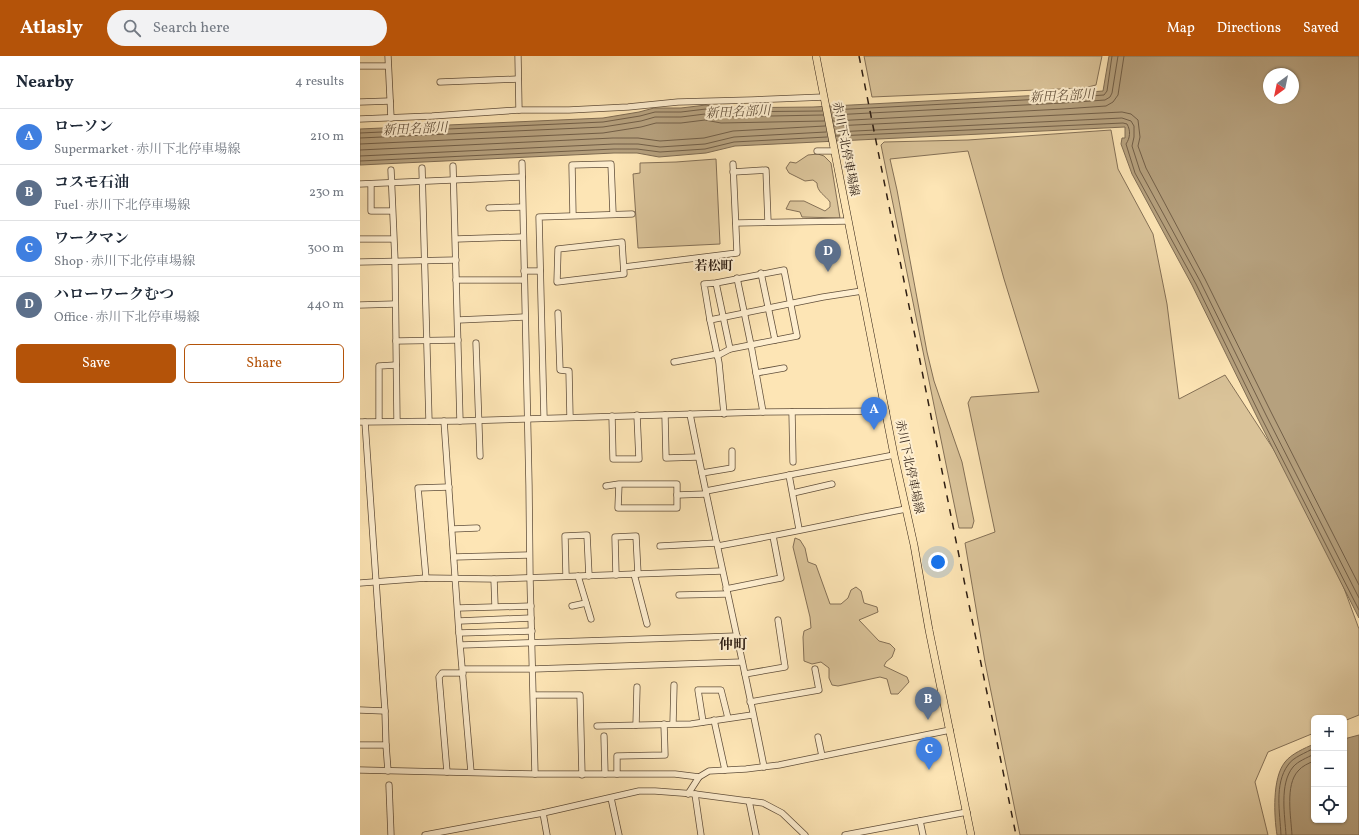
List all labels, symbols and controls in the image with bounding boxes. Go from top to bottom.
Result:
search box [107,10,387,46]
text: Atlasly [20,15,83,41]
icon: search [121,17,143,39]
text: Search here [153,18,230,39]
text: Map [1167,19,1195,38]
text: Directions [1217,19,1281,38]
text: Saved [1303,19,1339,38]
north arrow [1263,68,1299,104]
text: Nearby [16,71,74,94]
text: 4 results [295,73,344,91]
water label: 新田名部川 [1029,86,1097,108]
street label: 赤川下北停車場線 [828,100,862,198]
water label: 新田名部川 [705,102,773,124]
text: ローソン [54,117,113,138]
water label: 新田名部川 [382,119,450,141]
text: A [24,128,34,146]
text: 210 m [310,128,344,146]
text: Supermarket · 赤川下北停車場線 [54,141,240,159]
text: コスモ石油 [54,173,129,194]
text: B [25,184,33,202]
text: 230 m [309,184,344,202]
text: Fuel · 赤川下北停車場線 [54,197,190,215]
text: ワークマン [54,229,129,250]
pin: D [815,239,841,272]
text: C [25,240,33,258]
text: 300 m [308,240,344,258]
text: Shop · 赤川下北停車場線 [54,253,195,271]
district label: 若松町 [694,258,734,276]
text: ハローワークむつ [54,285,174,306]
text: D [24,296,34,314]
text: 440 m [307,296,344,314]
text: Office · 赤川下北停車場線 [54,309,200,327]
button: Save [16,344,176,383]
button: Share [184,344,344,383]
pin: A [861,397,887,430]
street label: 赤川下北停車場線 [891,418,927,516]
your location [928,552,948,572]
district label: 仲町 [719,636,748,655]
pin: B [915,687,941,720]
map controls [1311,715,1347,823]
button: + [1311,715,1347,751]
pin: C [916,737,942,770]
button: − [1311,751,1347,787]
button: locate [1311,787,1347,823]

